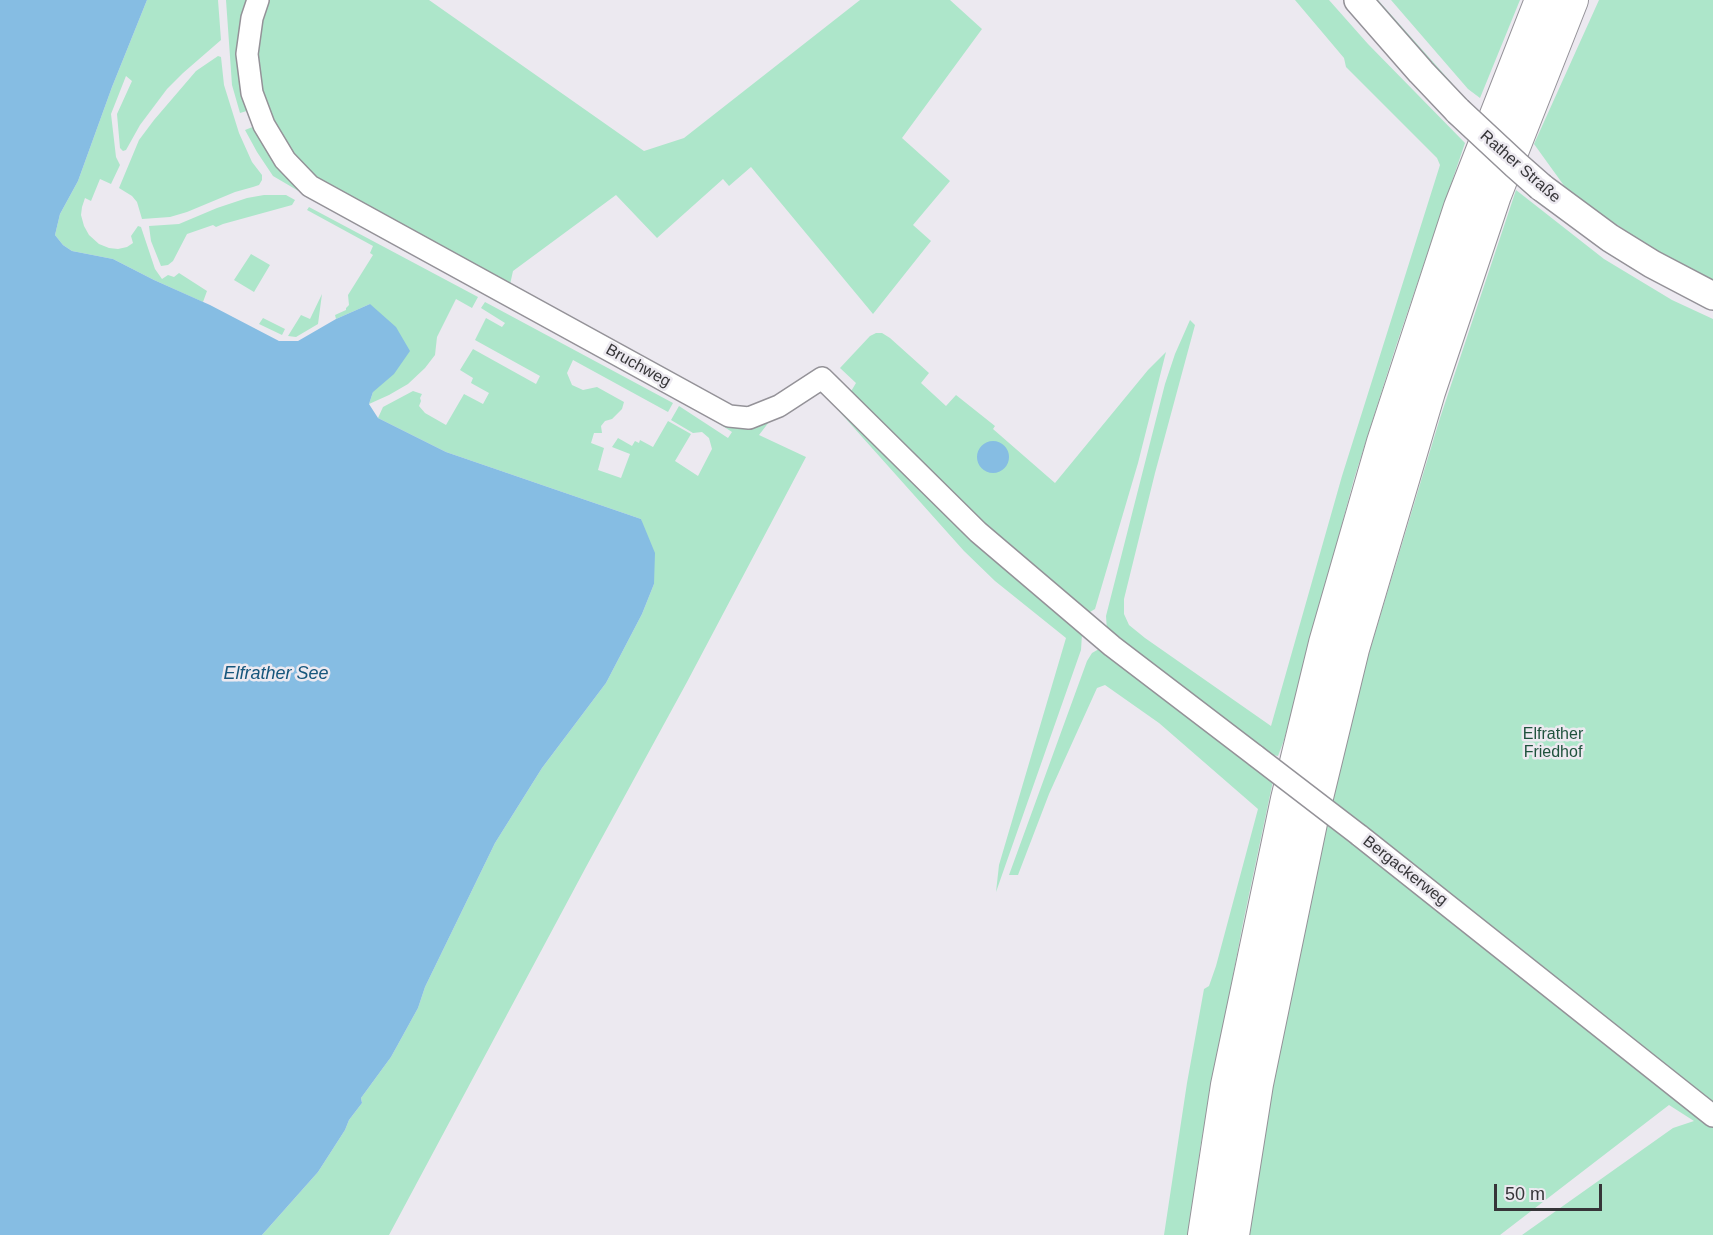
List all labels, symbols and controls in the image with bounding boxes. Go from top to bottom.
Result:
street label: Rather Straße [1476,127,1564,207]
street label: Bruchweg [602,340,674,392]
water label: Elfrather See [223,663,329,685]
park label: Elfrather Friedhof [1523,725,1583,763]
street label: Bergackerweg [1359,832,1451,910]
scale bar [1497,1172,1605,1210]
text: 50 m [1505,1184,1545,1204]

